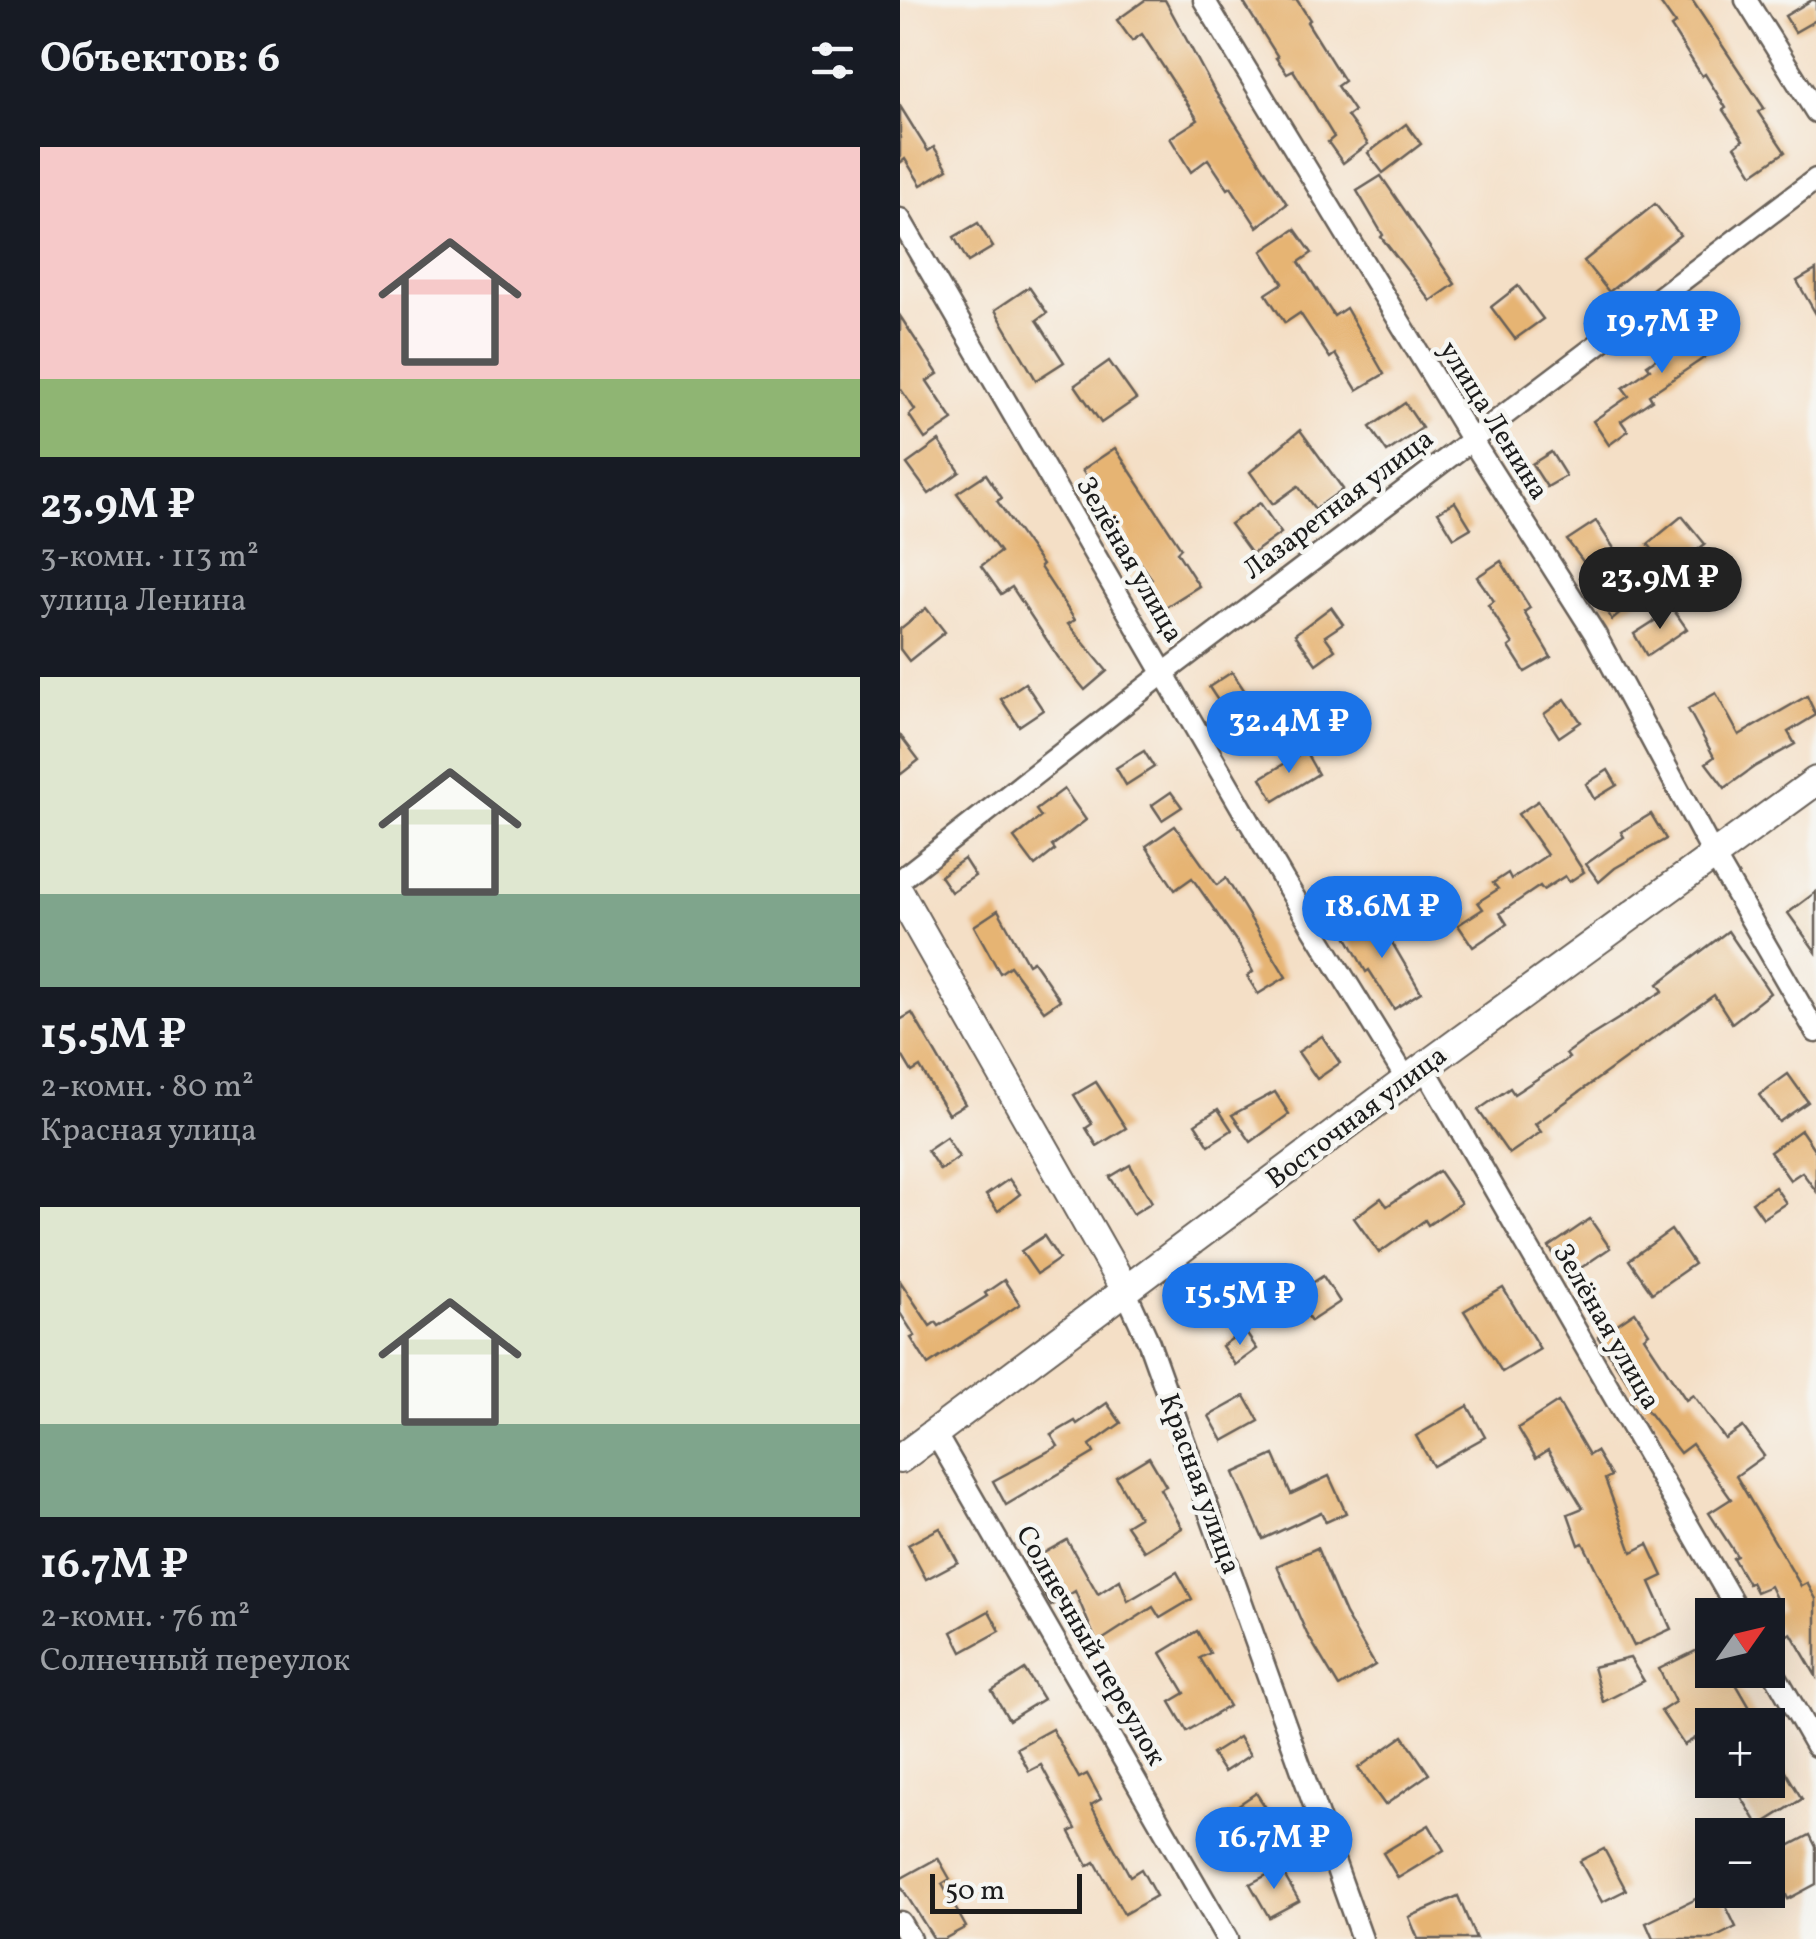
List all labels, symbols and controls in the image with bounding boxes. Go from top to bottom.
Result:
text: Объектов: 6 [40,31,280,90]
icon: filters [805,33,860,88]
icon: home [360,212,540,392]
pin: 19.7M ₽ [1570,291,1754,376]
text: 19.7M ₽ [1605,301,1719,345]
street label: улица Ленина [1429,334,1557,508]
street label: Лазаретная улица [1236,420,1442,590]
street label: Зелёная улица [1066,470,1192,650]
text: 23.9M ₽ [40,477,196,536]
text: 3-комн. · 113 m² [40,536,259,580]
pin: 23.9M ₽ [1568,547,1752,632]
text: 23.9M ₽ [1601,557,1719,601]
text: улица Ленина [40,580,247,624]
pin: 32.4M ₽ [1197,691,1381,776]
text: 32.4M ₽ [1229,701,1349,745]
icon: home [360,742,540,922]
pin: 18.6M ₽ [1290,876,1474,961]
text: 18.6M ₽ [1324,886,1440,930]
text: 15.5M ₽ [40,1007,187,1066]
street label: Восточная улица [1259,1037,1455,1199]
text: 2-комн. · 80 m² [40,1066,254,1110]
text: Красная улица [40,1110,257,1154]
street label: Зелёная улица [1543,1237,1669,1417]
pin: 15.5M ₽ [1148,1263,1332,1348]
icon: home [360,1272,540,1452]
text: 15.5M ₽ [1184,1273,1296,1317]
street label: Красная улица [1148,1388,1250,1580]
street label: Солнечный переулок [1005,1519,1175,1773]
text: 16.7M ₽ [40,1537,188,1596]
text: 2-комн. · 76 m² [40,1596,250,1640]
north arrow [1695,1598,1785,1688]
map controls [1695,1598,1785,1908]
text: Солнечный переулок [40,1640,350,1684]
button: + [1695,1708,1785,1798]
pin: 16.7M ₽ [1182,1807,1366,1892]
text: 16.7M ₽ [1217,1817,1331,1861]
button: − [1695,1818,1785,1908]
scale bar [930,1869,1082,1914]
text: 50 m [945,1872,1005,1911]

